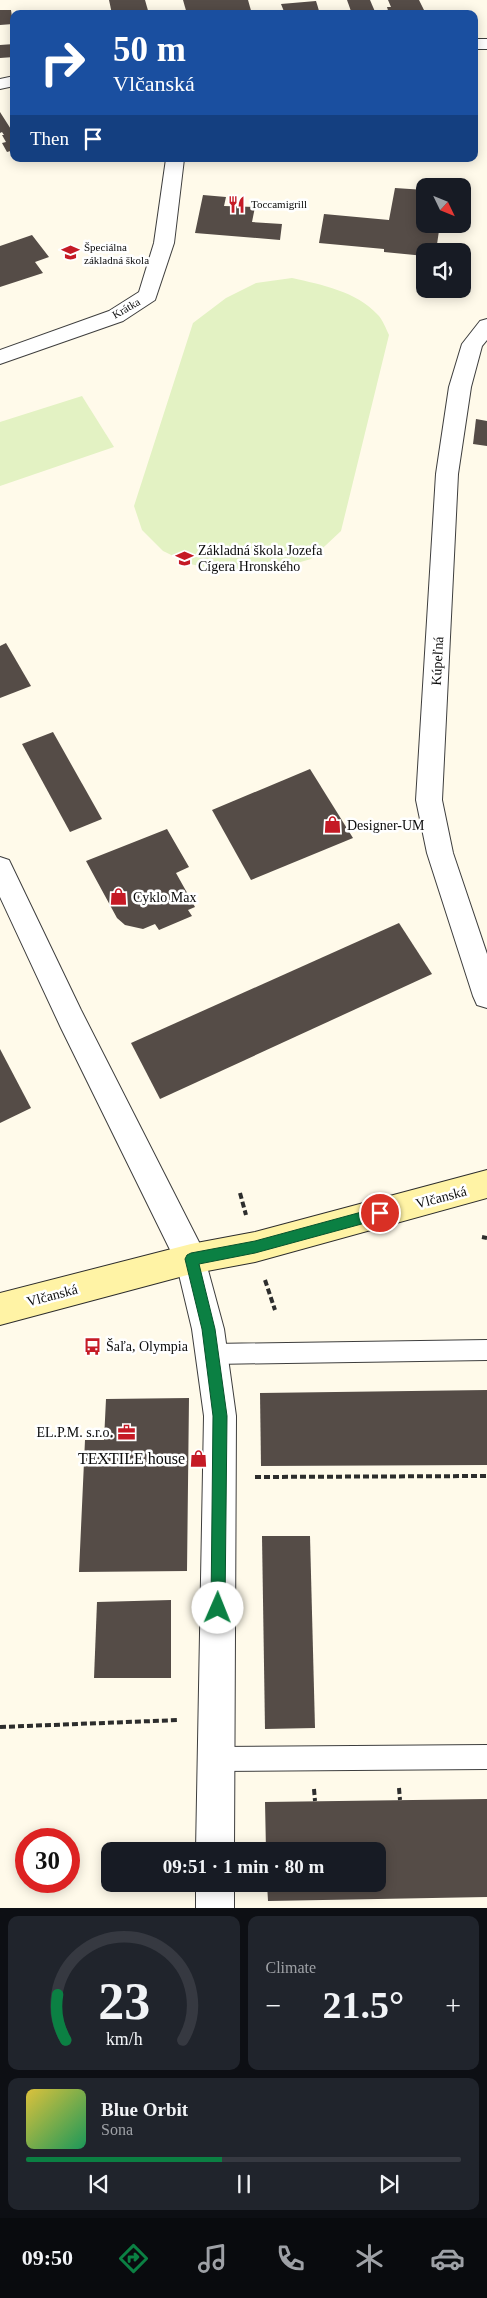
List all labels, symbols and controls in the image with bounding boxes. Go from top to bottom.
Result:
icon: right [30,30,95,95]
text: 50 m [113,30,186,69]
text: Vlčanská [113,71,195,96]
icon: arrive [79,125,107,153]
text: Then [30,128,69,149]
north arrow [416,178,471,232]
map controls [416,178,471,298]
restaurant icon: Toccamigrill [227,194,247,214]
place label: Toccamigrill [251,198,307,210]
place label: Špeciálna základná škola [84,241,149,266]
school or university icon: Špeciálna základná škola [60,243,80,263]
button: sound [416,243,471,298]
street label: Krátka [110,295,142,321]
place label: Základná škola Jozefa Cígera Hronského [198,543,323,574]
school or university icon: Základná škola Jozefa Cígera Hronského [174,548,194,568]
street label: Kúpeľná [429,635,446,686]
shop icon: Designer-UM [323,815,343,835]
place label: Designer-UM [347,818,425,833]
shop icon: Cyklo Max [109,887,129,907]
place label: Cyklo Max [133,890,196,905]
street label: Vlčanská [414,1183,469,1211]
pin [359,1192,401,1234]
icon: arrive [366,1199,394,1227]
street label: Vlčanská [25,1281,80,1309]
bus stop icon: Šaľa, Olympia [82,1336,102,1356]
place label: Šaľa, Olympia [106,1338,189,1354]
office icon: EL.P.M. s.r.o. [117,1422,137,1442]
place label: EL.P.M. s.r.o. [36,1425,113,1440]
shop icon: TEXTILE house [189,1448,209,1468]
place label: TEXTILE house [78,1450,185,1467]
position arrow [191,1581,243,1633]
speed limit sign: 30 [15,1828,80,1893]
text: 09:51 · 1 min · 80 m [163,1856,324,1877]
text: Climate [266,1959,316,1976]
text: 23 [98,1973,150,2030]
text: 21.5° [322,1984,404,2026]
text: − [266,1990,281,2021]
text: + [445,1990,461,2021]
text: km/h [105,2029,142,2049]
text: Blue Orbit [101,2099,188,2120]
text: Sona [101,2121,133,2138]
icon: previous [85,2170,113,2198]
icon: pause [230,2170,258,2198]
icon: next [375,2170,403,2198]
icon: directions [116,2241,151,2276]
icon: music [195,2241,230,2276]
icon: phone [273,2241,308,2276]
icon: climate [352,2241,387,2276]
icon: car [430,2241,465,2276]
text: 09:50 [22,2245,73,2270]

